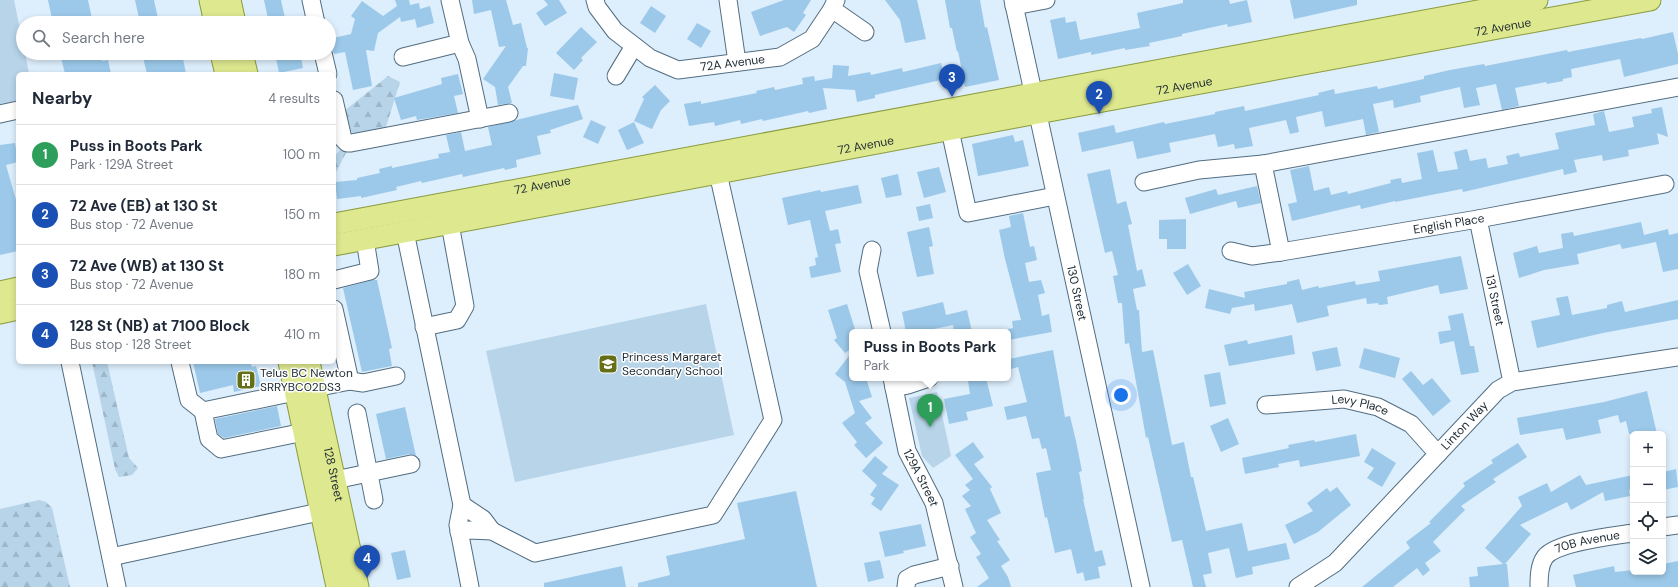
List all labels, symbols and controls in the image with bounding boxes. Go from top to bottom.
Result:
street label: 72 Avenue [1473,14,1533,40]
search box [16,16,336,60]
icon: search [30,27,52,49]
text: Search here [62,28,145,48]
street label: 72A Avenue [699,51,766,75]
pin: 3 [939,64,965,97]
street label: 72 Avenue [1155,73,1214,99]
pin: 2 [1086,81,1112,114]
text: Nearby [32,87,92,109]
text: 4 results [268,90,320,107]
street label: 72 Avenue [836,132,895,158]
text: Puss in Boots Park [70,136,203,156]
text: 1 [43,146,47,163]
text: 100 m [283,146,320,163]
text: Park · 129A Street [70,156,173,173]
street label: 72 Avenue [513,172,572,198]
text: 72 Ave (EB) at 130 St [70,196,217,216]
text: 2 [41,206,49,223]
text: 150 m [284,206,320,223]
street label: English Place [1412,210,1486,238]
text: Bus stop · 72 Avenue [70,216,194,233]
text: 72 Ave (WB) at 130 St [70,256,224,276]
street label: 130 Street [1063,264,1091,323]
text: 3 [41,266,49,283]
text: 180 m [284,266,320,283]
street label: 131 Street [1482,273,1508,327]
text: Bus stop · 72 Avenue [70,276,194,293]
text: 128 St (NB) at 7100 Block [70,316,250,336]
text: 4 [41,326,49,343]
text: 410 m [284,326,320,343]
popup [849,329,1011,381]
text: Bus stop · 128 Street [70,336,191,353]
text: Puss in Boots Park [864,337,996,357]
place label: Princess Margaret Secondary School [622,349,723,379]
school or university icon: Princess Margaret Secondary School [597,353,619,375]
text: Park [864,357,889,374]
place label: Telus BC Newton SRRYBC02DS3 [260,365,353,395]
building icon: Telus BC Newton SRRYBC02DS3 [235,369,257,391]
your location [1111,385,1131,405]
street label: Levy Place [1331,391,1392,419]
pin: 1 [917,394,943,427]
street label: Linton Way [1437,397,1492,454]
map controls [1630,431,1666,575]
button: + [1630,431,1666,467]
street label: 128 Street [320,446,347,503]
street label: 129A Street [899,447,943,508]
button: − [1630,467,1666,503]
button: locate [1630,503,1666,539]
street label: 70B Avenue [1552,527,1621,557]
button: layers [1630,539,1666,575]
pin: 4 [354,545,380,578]

